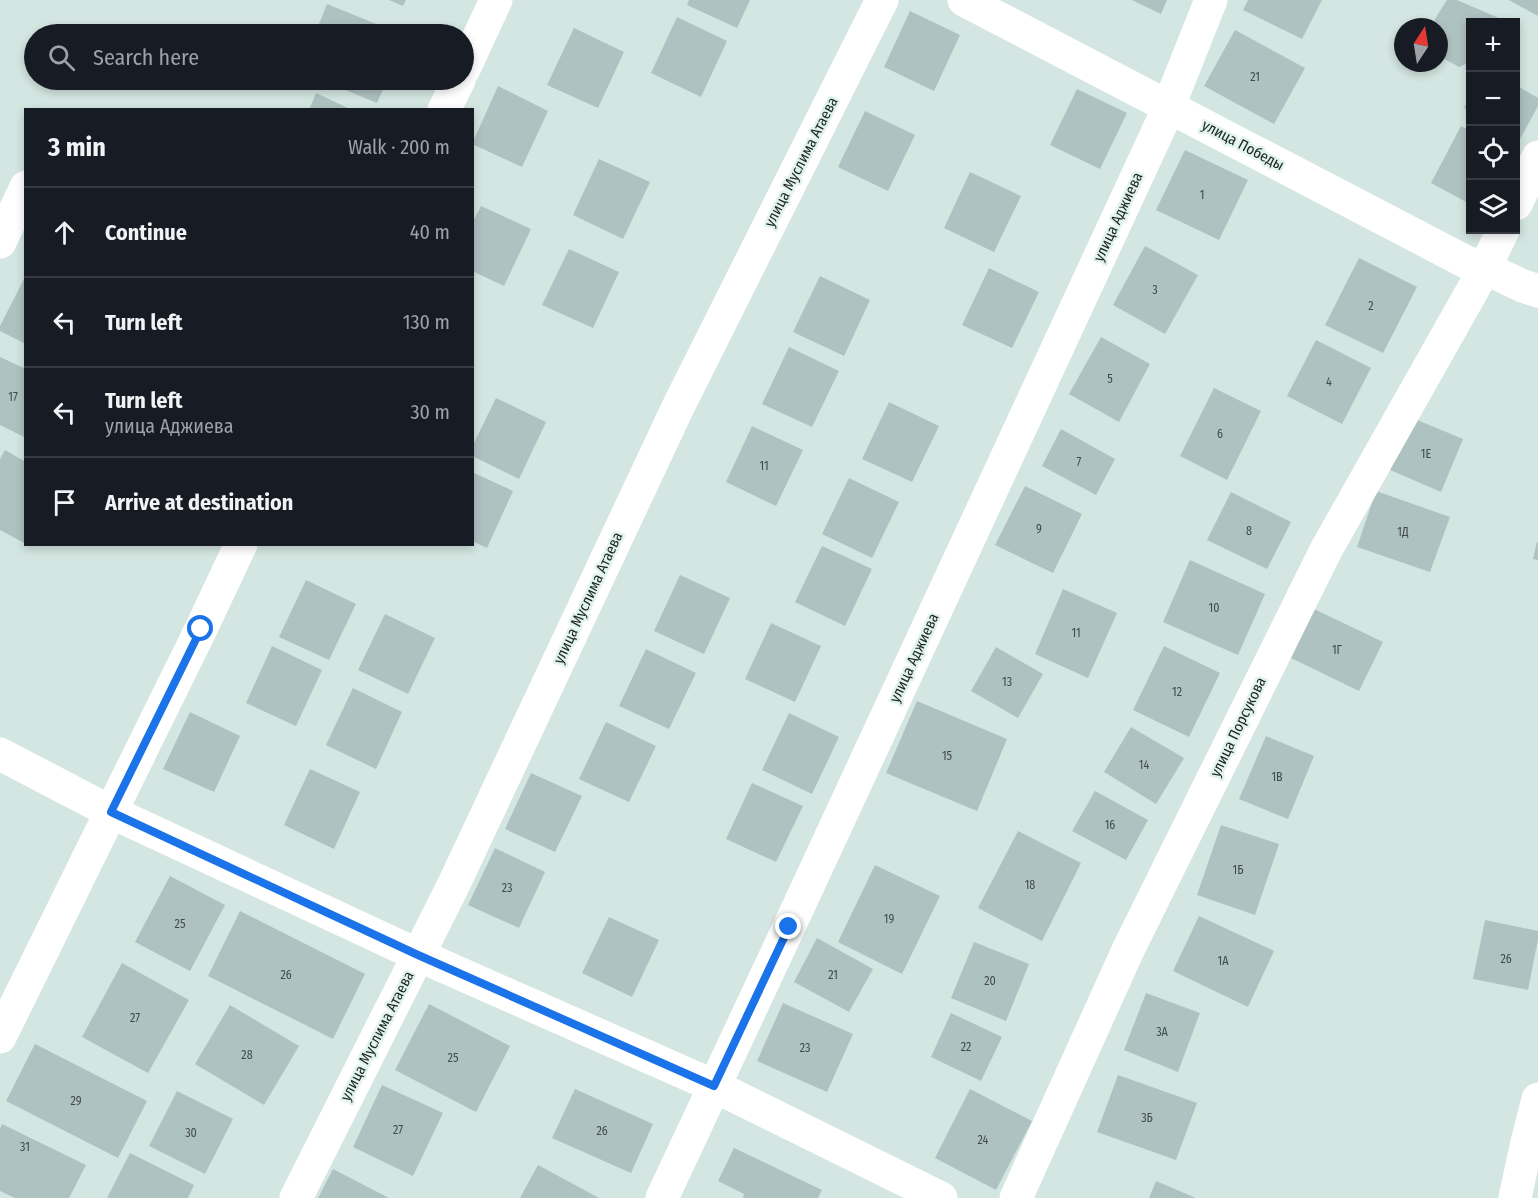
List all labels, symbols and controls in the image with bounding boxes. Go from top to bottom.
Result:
north arrow [1394,18,1448,72]
map controls [1466,18,1520,234]
button: + [1466,18,1520,72]
search box [24,24,474,90]
icon: search [45,41,78,74]
text: Search here [93,44,199,71]
house number: 21 [1250,70,1260,84]
button: − [1466,72,1520,126]
street label: улица Муслима Атаева [760,94,842,230]
street label: улица Победы [1199,116,1287,174]
button: locate [1466,126,1520,180]
text: 3 min [48,132,106,163]
text: Walk · 200 m [348,135,450,159]
street label: улица Аджиева [1089,170,1147,264]
button: layers [1466,180,1520,234]
house number: 1 [1200,188,1204,202]
icon: ahead [48,216,81,249]
text: Continue [105,219,187,246]
text: 40 m [410,220,450,244]
house number: 3 [1152,283,1158,297]
house number: 2 [1368,299,1374,313]
icon: left [48,306,81,339]
text: Turn left [105,309,183,336]
text: 130 m [403,310,450,334]
house number: 5 [1107,372,1113,386]
house number: 4 [1326,375,1332,389]
text: Turn left [105,387,183,414]
house number: 17 [8,390,18,404]
icon: left [48,396,81,429]
text: 30 m [410,400,450,424]
text: улица Аджиева [105,414,233,438]
house number: 6 [1217,427,1223,441]
house number: 1Е [1421,447,1432,461]
house number: 7 [1077,455,1082,469]
house number: 11 [759,459,769,473]
icon: arrive [48,486,81,519]
text: Arrive at destination [105,489,293,516]
house number: 9 [1036,522,1042,536]
house number: 8 [1246,524,1252,538]
house number: 1Д [1397,525,1409,539]
street label: улица Муслима Атаева [550,529,626,667]
house number: 10 [1209,601,1219,615]
street label: улица Аджиева [885,611,943,705]
route start [187,615,213,641]
house number: 11 [1071,626,1081,640]
house number: 1Г [1332,643,1343,657]
street label: улица Порсукова [1206,674,1270,780]
house number: 13 [1002,675,1012,689]
house number: 12 [1172,685,1182,699]
house number: 15 [942,749,953,763]
house number: 14 [1139,758,1149,772]
house number: 1В [1271,770,1283,784]
house number: 16 [1105,818,1115,832]
house number: 1Б [1233,863,1243,877]
house number: 18 [1025,878,1035,892]
house number: 23 [502,881,512,895]
house number: 19 [884,912,894,926]
route end [775,913,801,939]
house number: 25 [175,917,186,931]
house number: 26 [1500,952,1512,966]
house number: 1А [1218,954,1229,968]
house number: 26 [280,968,292,982]
street label: улица Муслима Атаева [336,968,418,1104]
house number: 21 [828,968,838,982]
house number: 20 [984,974,996,988]
house number: 27 [130,1011,140,1025]
house number: 3А [1156,1025,1169,1039]
house number: 22 [961,1040,971,1054]
house number: 23 [800,1041,810,1055]
house number: 28 [241,1048,253,1062]
house number: 25 [448,1051,459,1065]
house number: 29 [70,1094,82,1108]
house number: 3Б [1141,1111,1153,1125]
house number: 27 [393,1123,403,1137]
house number: 26 [596,1124,608,1138]
house number: 30 [185,1126,197,1140]
house number: 24 [978,1133,989,1147]
house number: 31 [20,1140,30,1154]

